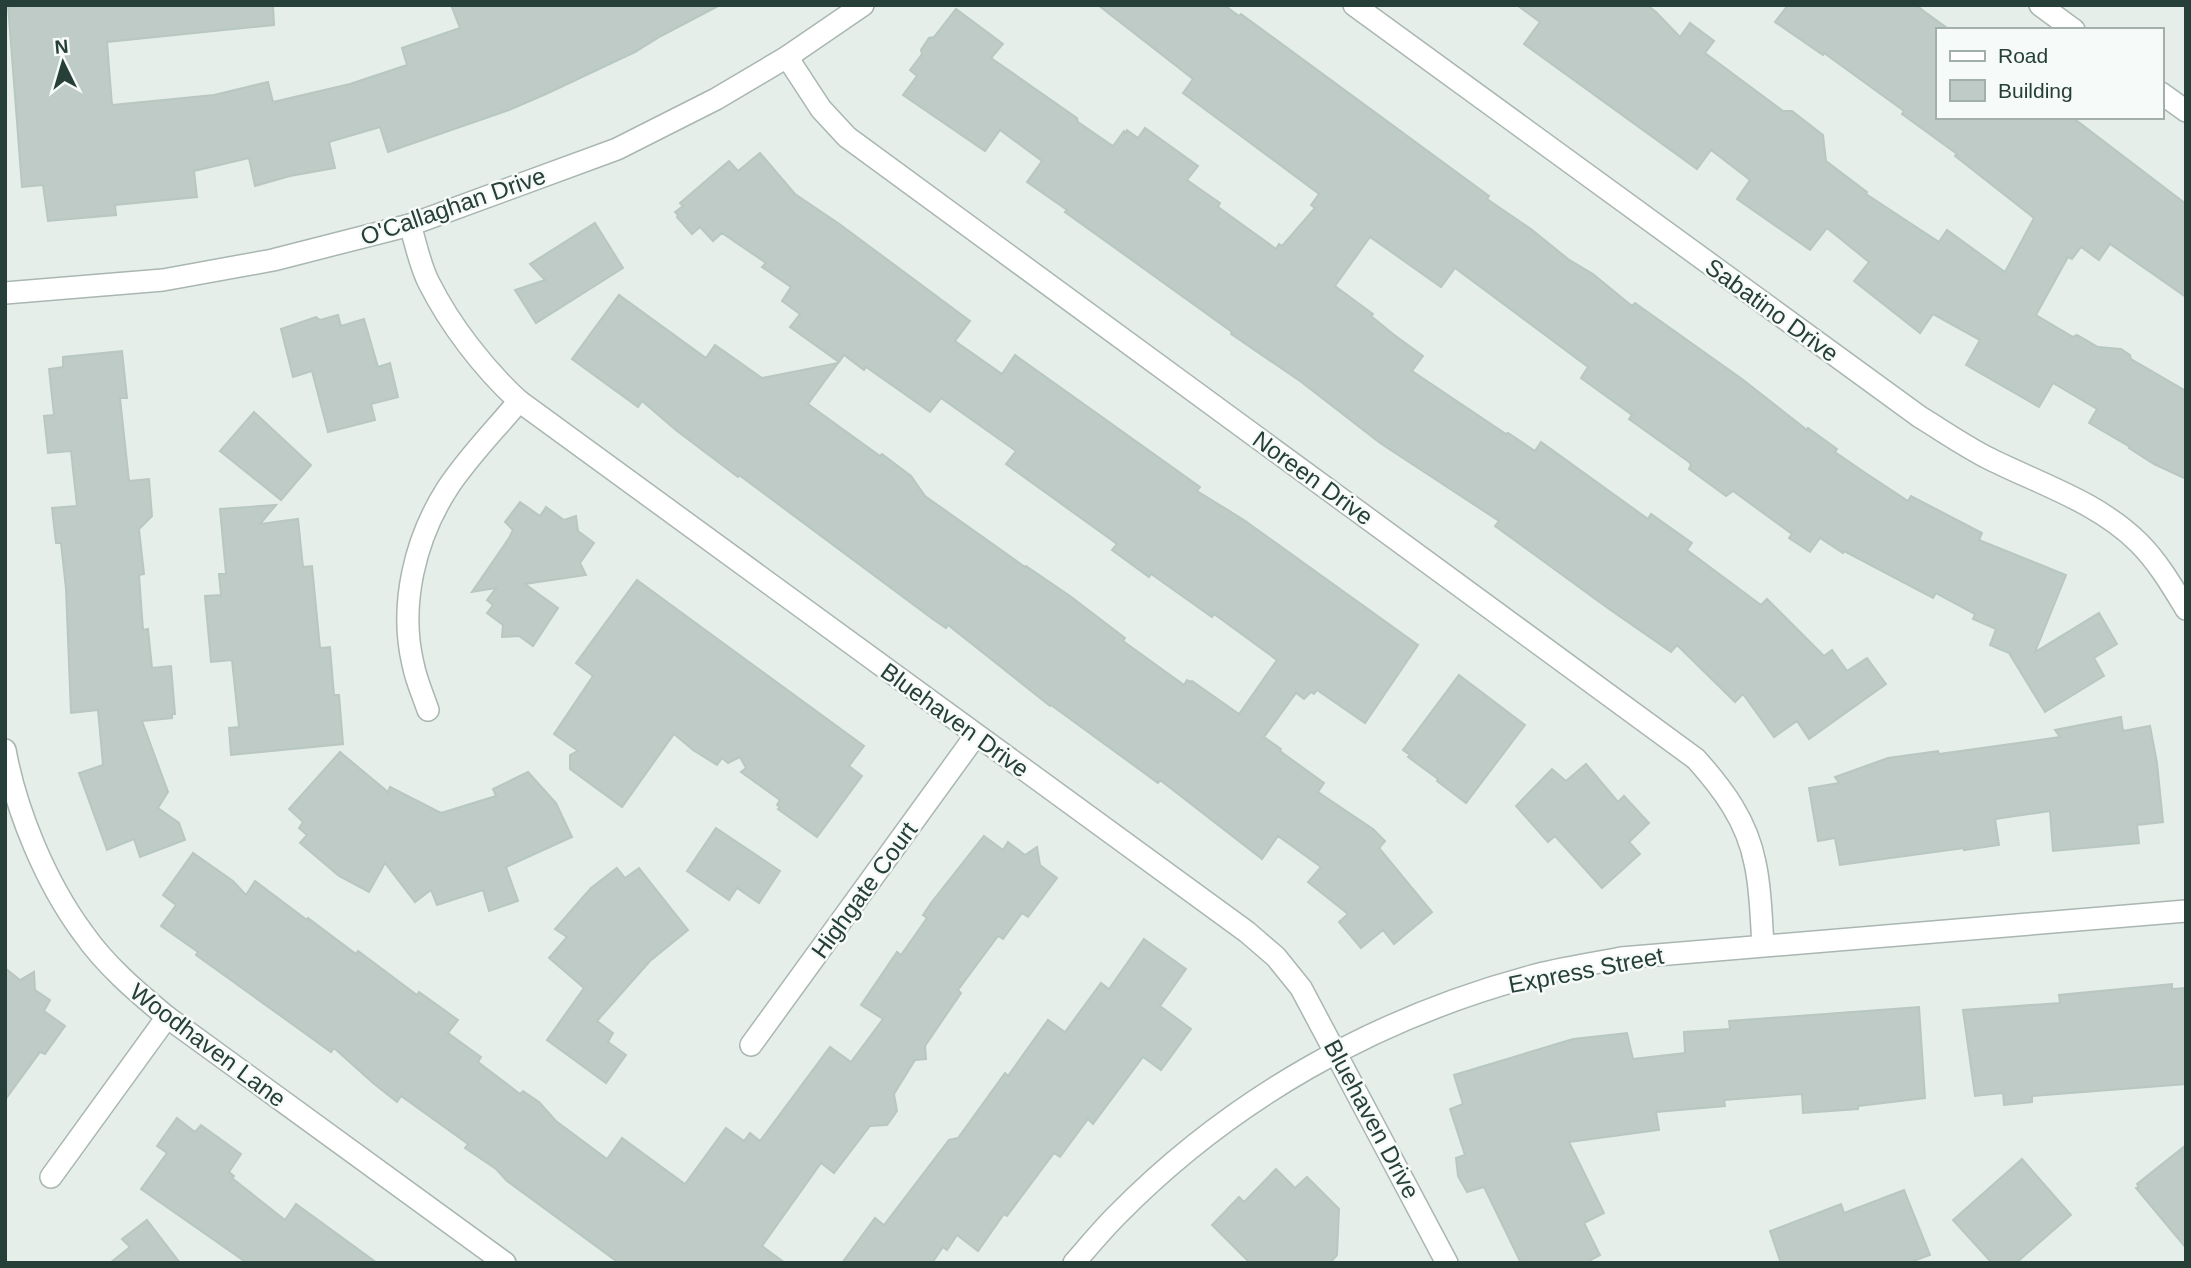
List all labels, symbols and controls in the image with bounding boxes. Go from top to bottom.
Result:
north arrow [28,28,98,98]
legend [1936,28,2163,119]
text: N [54,36,69,58]
text: Road [1998,44,2048,67]
text: Building [1998,79,2073,102]
street label: O'Callaghan Drive [357,162,549,250]
street label: Sabatino Drive [1700,253,1844,367]
street label: Noreen Drive [1248,426,1378,530]
street label: Bluehaven Drive [876,657,1034,783]
street label: Highgate Court [806,817,923,963]
street label: Express Street [1506,942,1666,998]
street label: Woodhaven Lane [125,978,291,1112]
street label: Bluehaven Drive [1319,1035,1425,1203]

